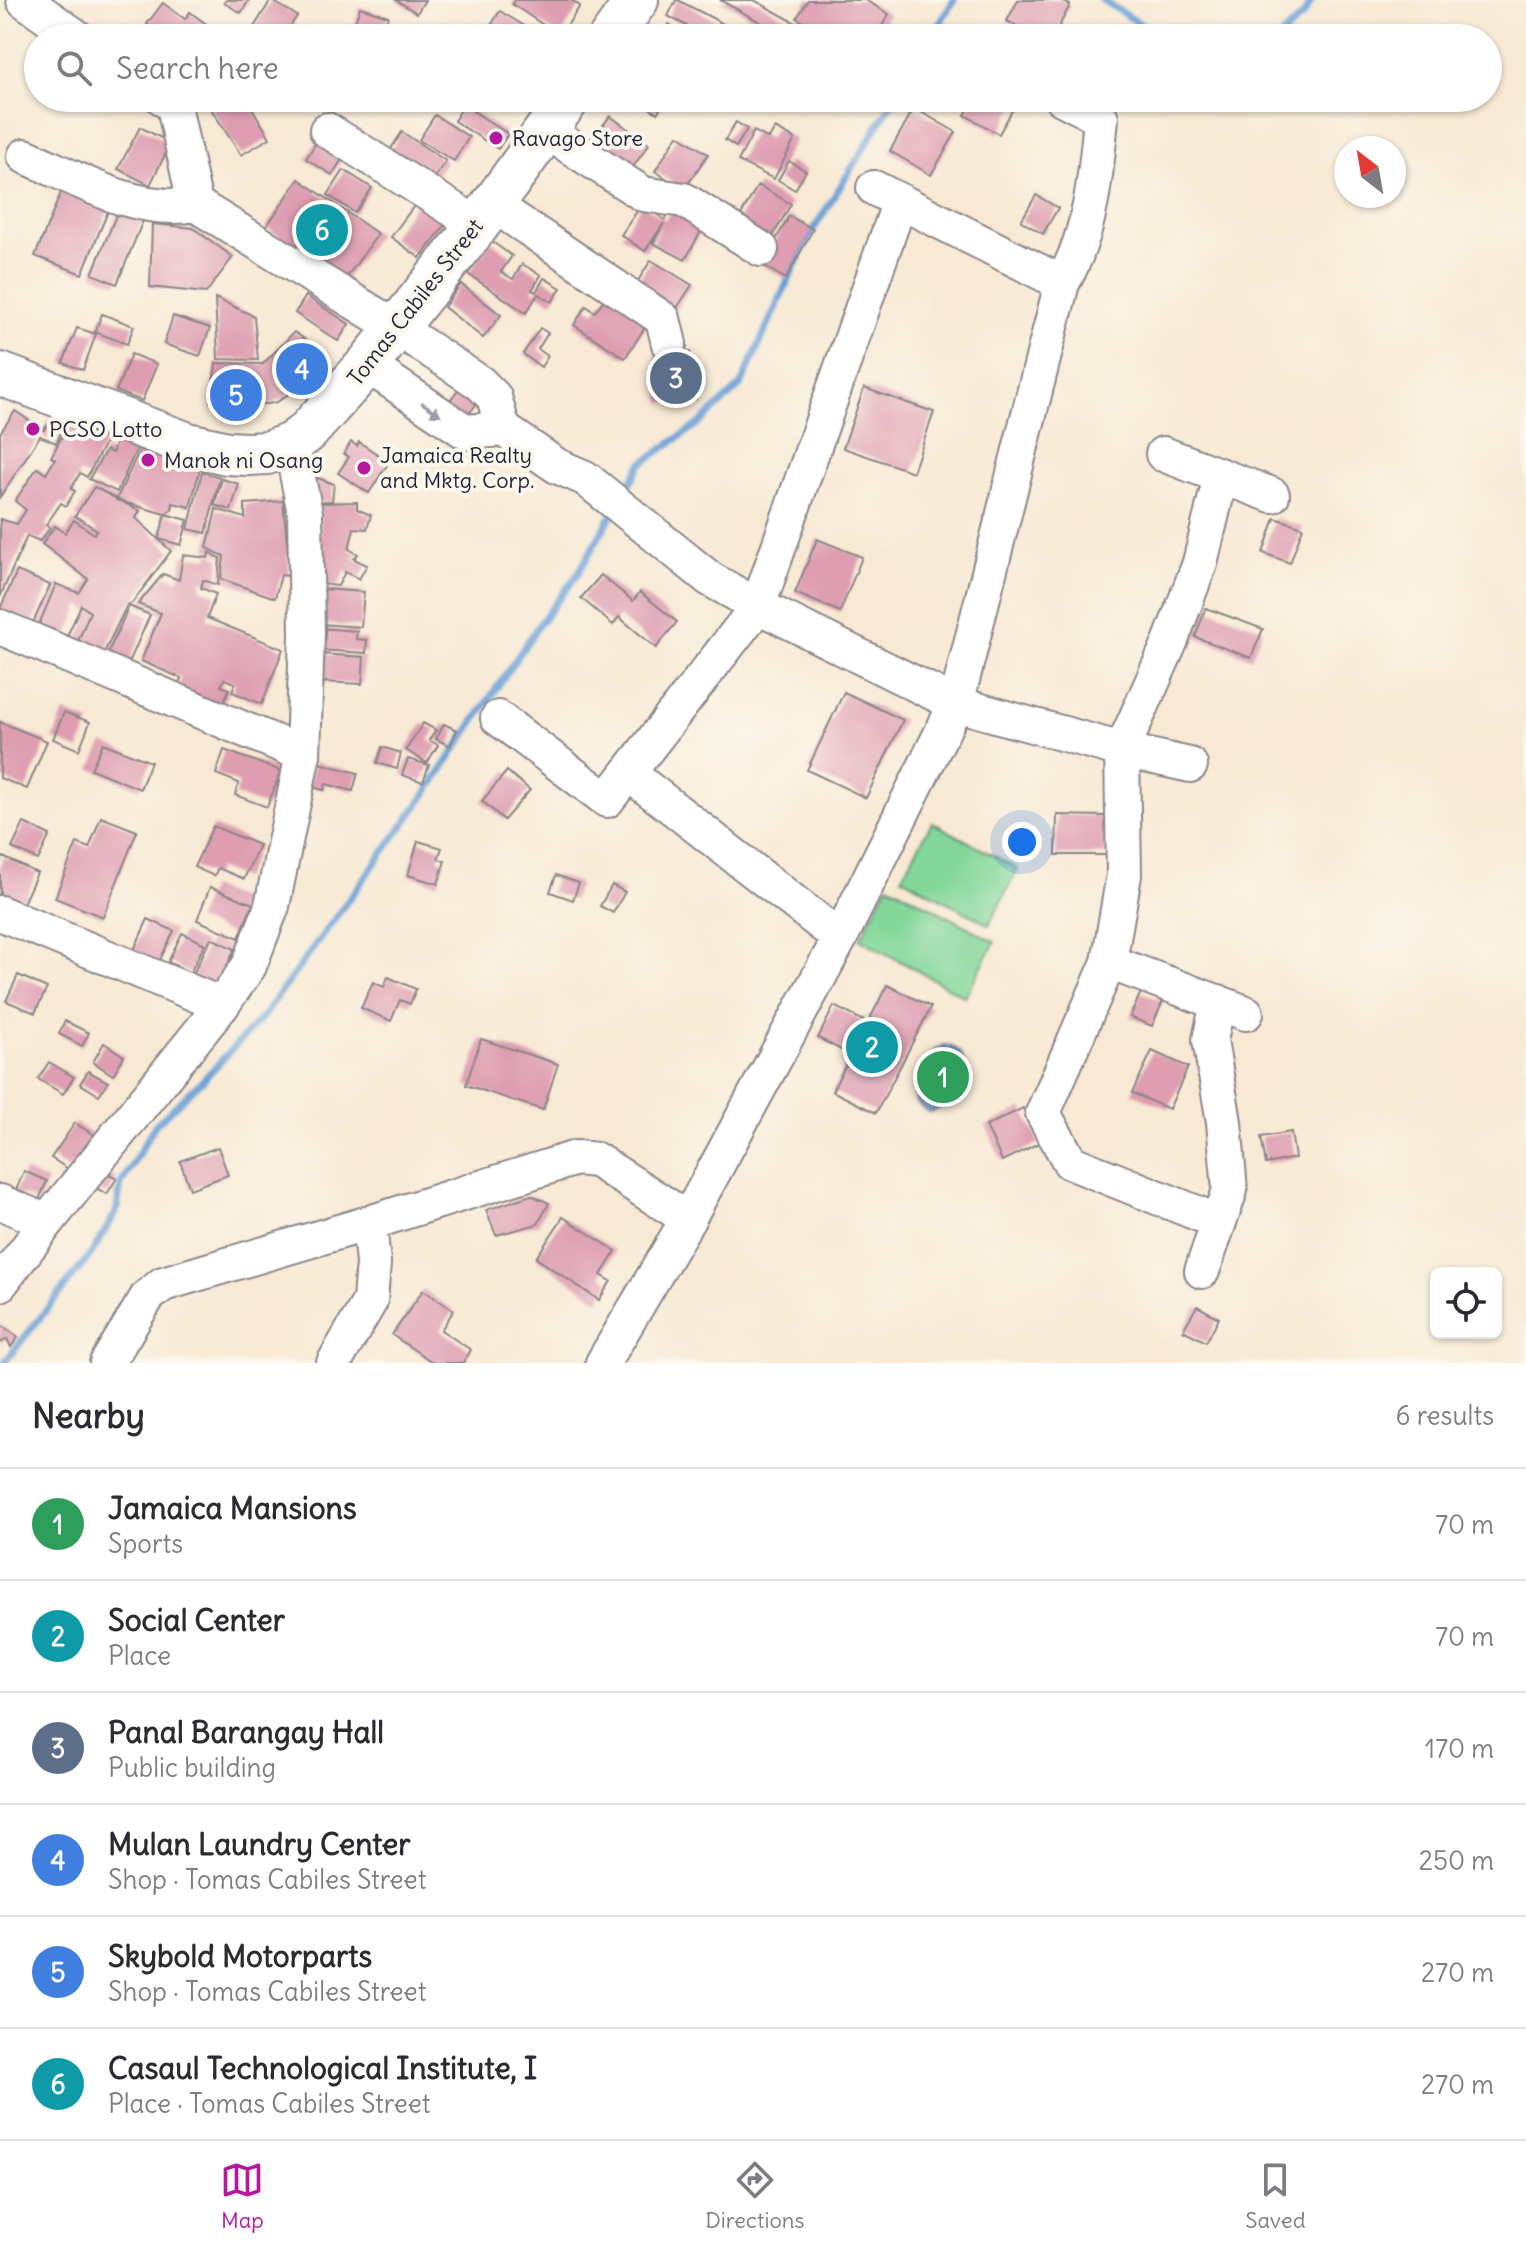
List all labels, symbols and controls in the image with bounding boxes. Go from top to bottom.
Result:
search box [24,24,1502,112]
icon: search [52,46,96,90]
text: Search here [116,49,279,87]
place label: Ravago Store [512,124,643,152]
marker: Ravago Store [487,129,505,147]
north arrow [1334,136,1406,208]
pin: 6 [296,200,348,260]
street label: Tomas Cabiles Street [341,213,489,391]
pin: 4 [276,339,328,399]
pin: 3 [650,348,702,408]
pin: 5 [210,365,262,425]
one-way arrow [421,401,442,416]
place label: PCSO Lotto [49,415,162,443]
marker: PCSO Lotto [24,420,42,438]
place label: Jamaica Realty and Mktg. Corp. [380,441,535,494]
place label: Manok ni Osang [164,446,323,474]
marker: Manok ni Osang [139,451,157,469]
marker: Jamaica Realty and Mktg. Corp. [355,459,373,477]
your location [1002,822,1042,862]
pin: 2 [846,1017,898,1077]
pin: 1 [917,1047,969,1107]
map controls [1430,1267,1502,1339]
button: locate [1430,1267,1502,1339]
text: Nearby [32,1394,145,1437]
text: 6 results [1396,1399,1494,1432]
text: Jamaica Mansions [108,1489,357,1527]
text: 1 [53,1508,63,1541]
text: 70 m [1435,1508,1494,1541]
text: Sports [108,1527,183,1560]
text: Social Center [108,1601,285,1639]
text: 2 [51,1620,65,1653]
text: 70 m [1435,1620,1494,1653]
text: Place [108,1639,171,1672]
text: Panal Barangay Hall [108,1713,384,1751]
text: 3 [51,1732,65,1765]
text: 170 m [1425,1732,1494,1765]
text: Public building [108,1751,276,1784]
text: Mulan Laundry Center [108,1825,411,1863]
text: 4 [50,1844,66,1877]
text: 250 m [1419,1844,1494,1877]
text: Shop · Tomas Cabiles Street [108,1863,426,1896]
text: Skybold Motorparts [108,1937,372,1975]
text: 5 [51,1956,65,1989]
text: 270 m [1421,1956,1494,1989]
text: Shop · Tomas Cabiles Street [108,1975,426,2008]
text: Casaul Technological Institute, I [108,2049,537,2087]
text: 6 [50,2068,66,2101]
text: 270 m [1421,2068,1494,2101]
text: Place · Tomas Cabiles Street [108,2087,430,2120]
tab: Map [220,2158,264,2234]
tab: Directions [705,2158,805,2234]
tab: Saved [1245,2158,1306,2234]

